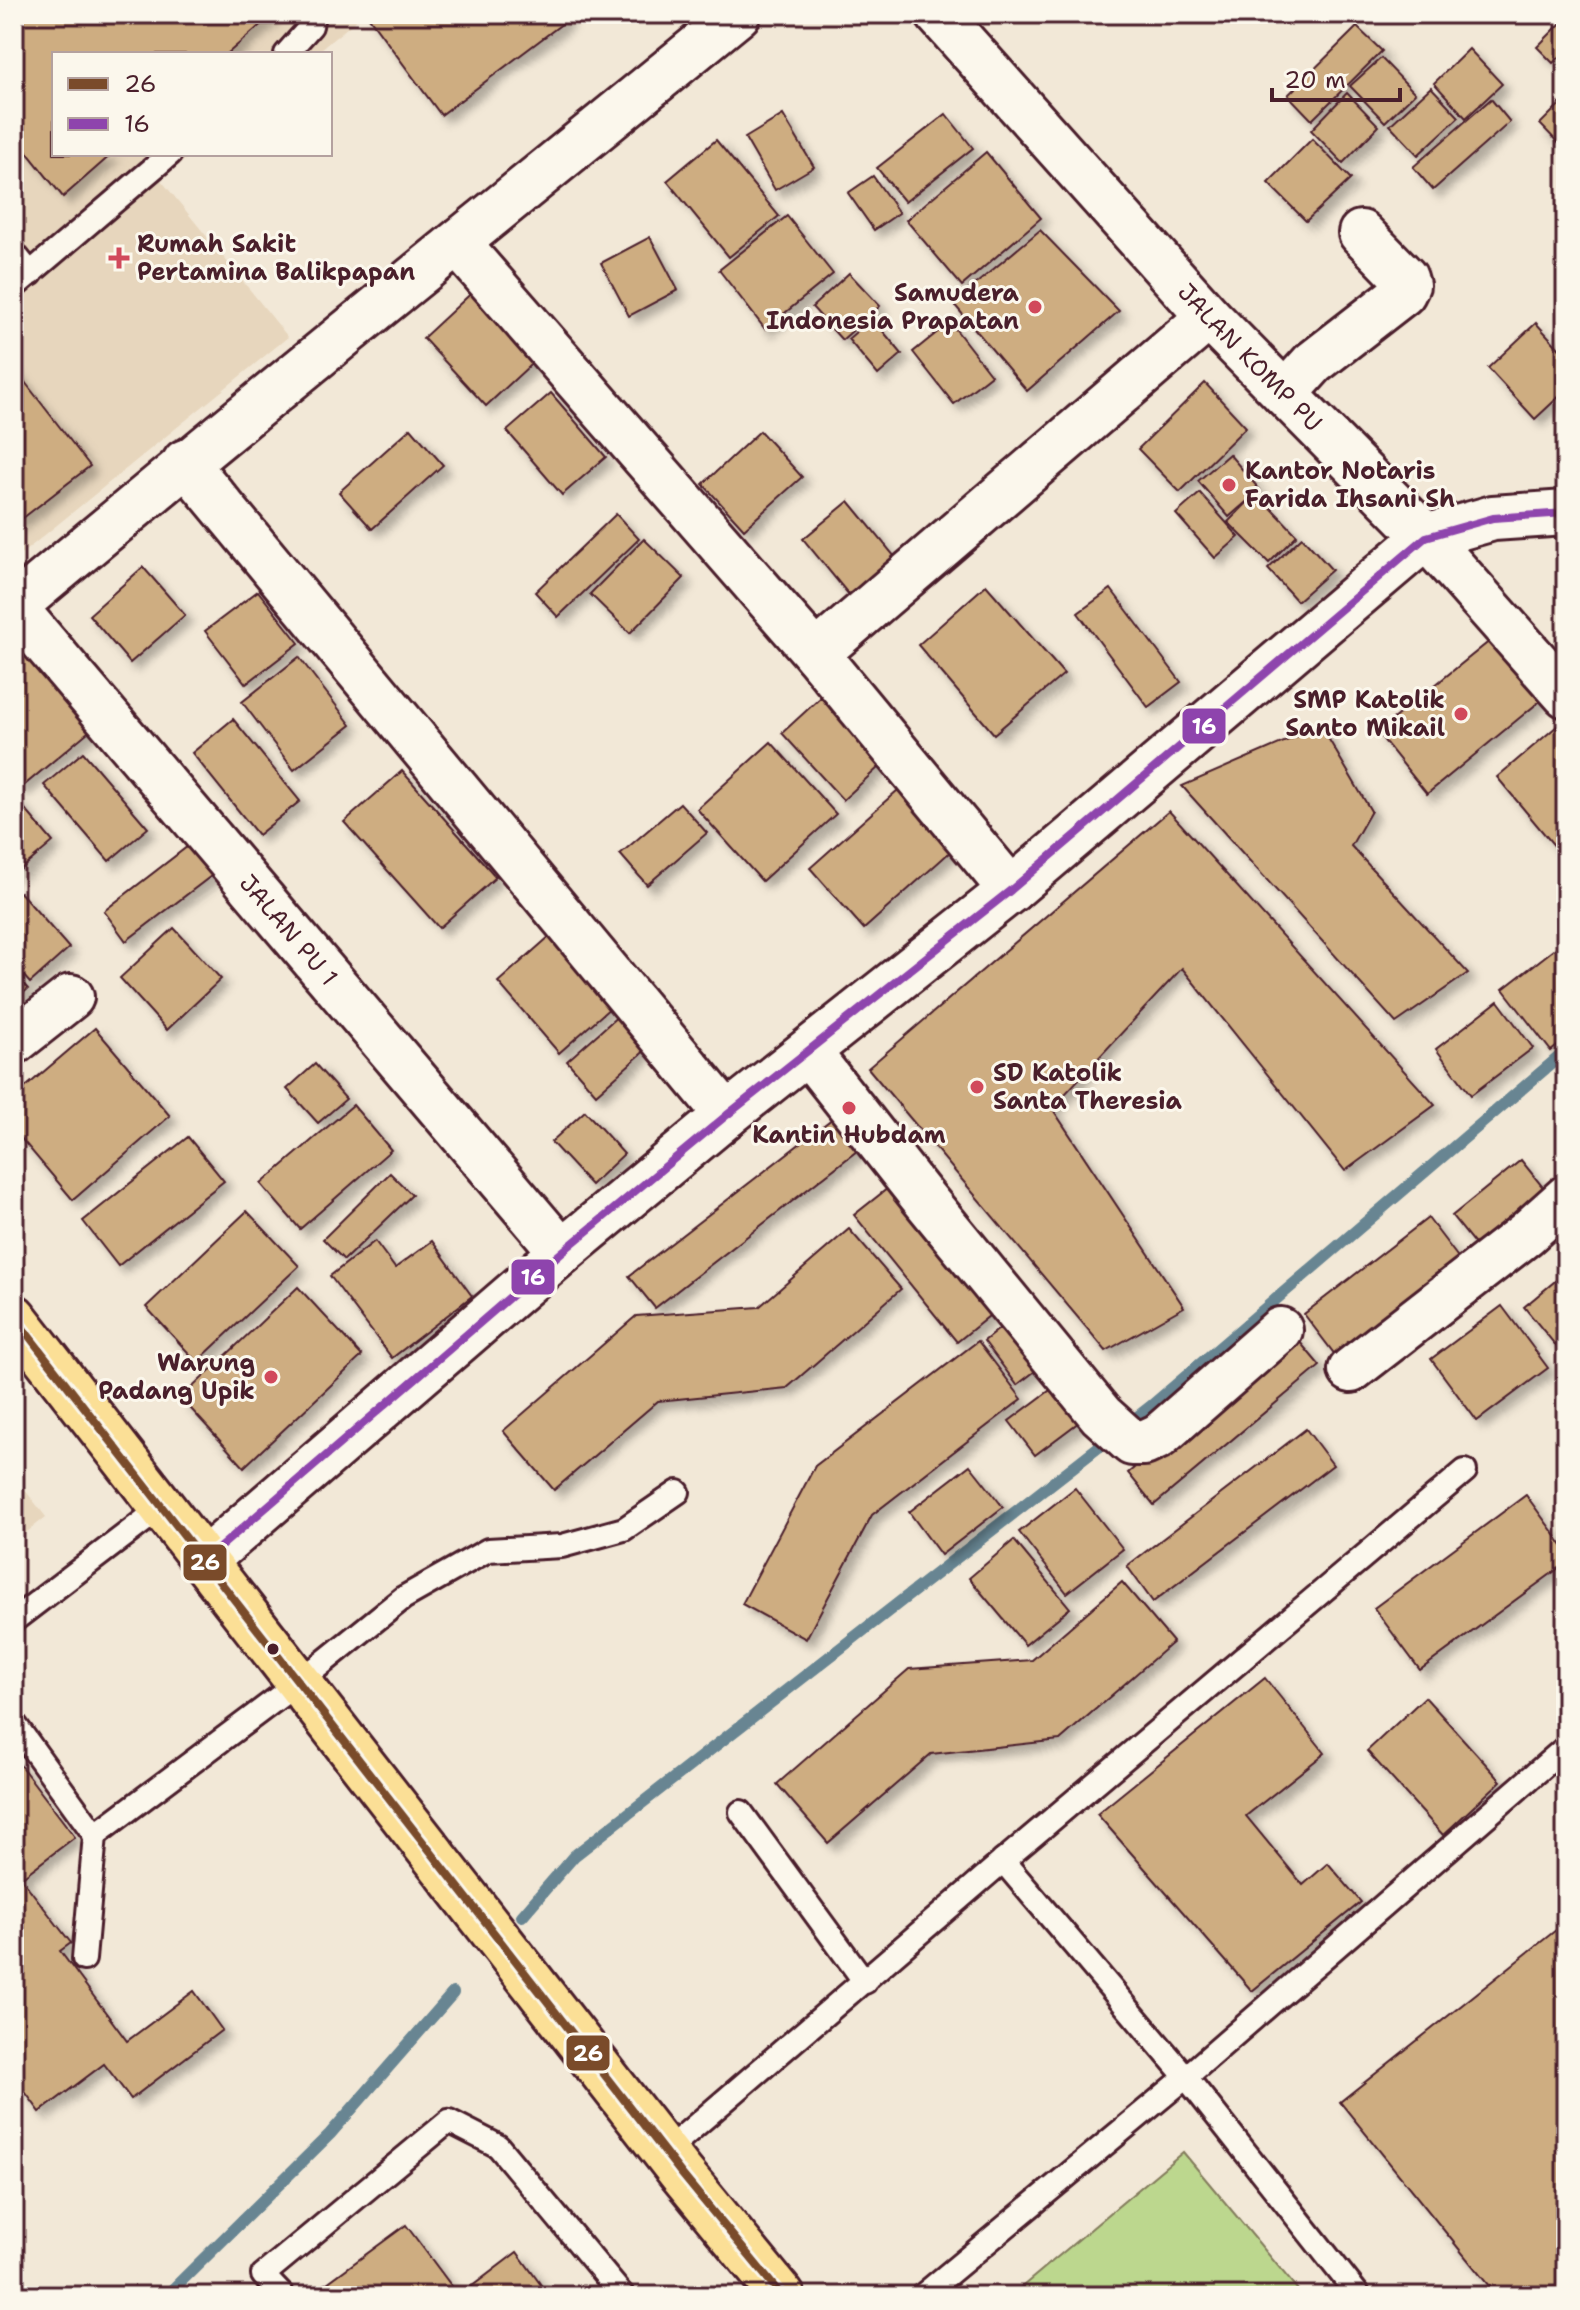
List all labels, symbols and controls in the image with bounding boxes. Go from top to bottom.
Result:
legend [52,52,332,156]
scale bar [1272,52,1400,102]
text: 20 m [1284,64,1346,96]
text: 26 [124,68,157,100]
text: 16 [124,108,150,140]
place label: Rumah Sakit Pertamina Balikpapan [137,228,415,288]
marker: Rumah Sakit Pertamina Balikpapan [108,247,130,269]
place label: Samudera Indonesia Prapatan [766,277,1020,337]
street label: JALAN KOMP PU [1170,277,1329,439]
marker: Samudera Indonesia Prapatan [1026,298,1044,316]
place label: Kantor Notaris Farida Ihsani Sh [1245,455,1455,515]
marker: Kantor Notaris Farida Ihsani Sh [1220,476,1238,494]
place label: SMP Katolik Santo Mikail [1285,684,1445,744]
marker: SMP Katolik Santo Mikail [1452,705,1470,723]
line badge: 16 [1181,707,1227,745]
text: 16 [1192,712,1216,741]
street label: JALAN PU 1 [232,868,345,992]
place label: SD Katolik Santa Theresia [993,1057,1183,1117]
marker: SD Katolik Santa Theresia [968,1078,986,1096]
marker: Kantin Hubdam [840,1099,858,1117]
place label: Kantin Hubdam [752,1119,946,1151]
line badge: 16 [510,1258,556,1296]
text: 16 [521,1263,545,1292]
place label: Warung Padang Upik [98,1347,255,1407]
marker: Warung Padang Upik [262,1368,280,1386]
line badge: 26 [182,1543,228,1582]
text: 26 [190,1548,220,1577]
unlabelled marker [265,1641,281,1657]
line badge: 26 [565,2034,611,2072]
text: 26 [573,2039,603,2068]

